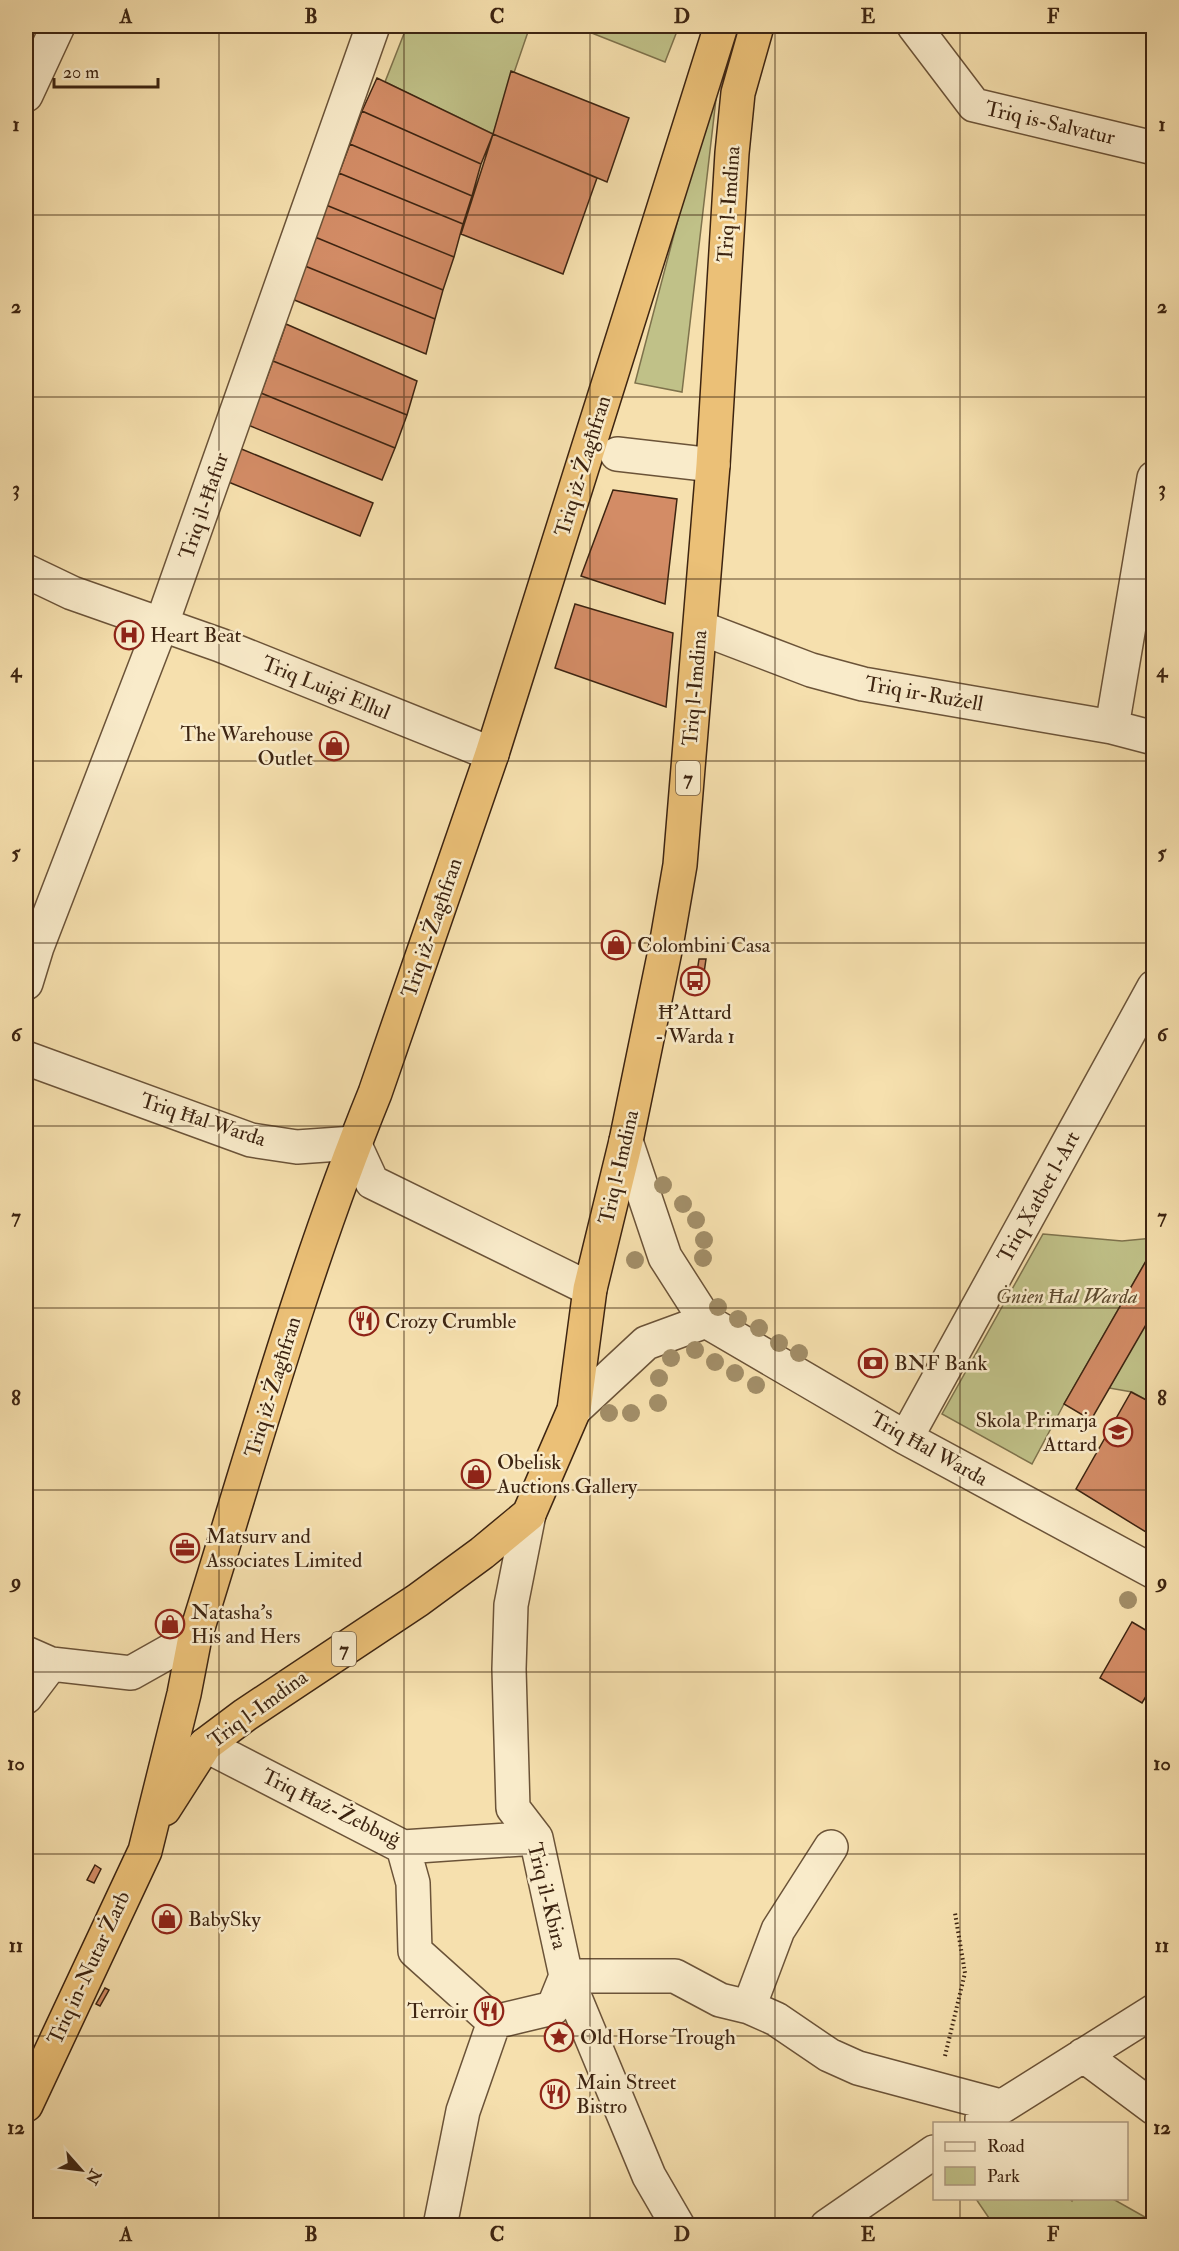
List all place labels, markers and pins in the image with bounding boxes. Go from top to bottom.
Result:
hospital icon: Heart Beat [113,619,145,651]
place label: Heart Beat [150,622,242,649]
place label: The Warehouse Outlet [181,721,313,772]
shop icon: The Warehouse Outlet [318,730,350,762]
shop icon: Colombini Casa [600,929,632,961]
place label: Colombini Casa [637,932,771,959]
bus stop icon: Ħ'Attard - Warda 1 [679,965,711,997]
place label: Ħ'Attard - Warda 1 [655,999,735,1050]
restaurant icon: Crozy Crumble [348,1305,380,1337]
place label: Crozy Crumble [385,1308,516,1335]
bank icon: BNF Bank [857,1347,889,1379]
place label: BNF Bank [894,1350,987,1377]
place label: Skola Primarja Attard [975,1407,1098,1458]
school or university icon: Skola Primarja Attard [1102,1416,1134,1448]
place label: Obelisk Auctions Gallery [496,1449,638,1500]
shop icon: Obelisk Auctions Gallery [460,1458,492,1490]
place label: Matsurv and Associates Limited [205,1523,363,1574]
office icon: Matsurv and Associates Limited [169,1532,201,1564]
place label: Natasha's His and Hers [191,1599,300,1650]
shop icon: Natasha's His and Hers [154,1608,186,1640]
shop icon: BabySky [151,1903,183,1935]
place label: BabySky [188,1906,262,1933]
restaurant icon: Terroir [473,1995,505,2027]
place label: Terroir [407,1998,468,2025]
place icon: Old Horse Trough [543,2021,575,2053]
place label: Old Horse Trough [580,2024,736,2051]
place label: Main Street Bistro [576,2069,676,2120]
restaurant icon: Main Street Bistro [539,2078,571,2110]

